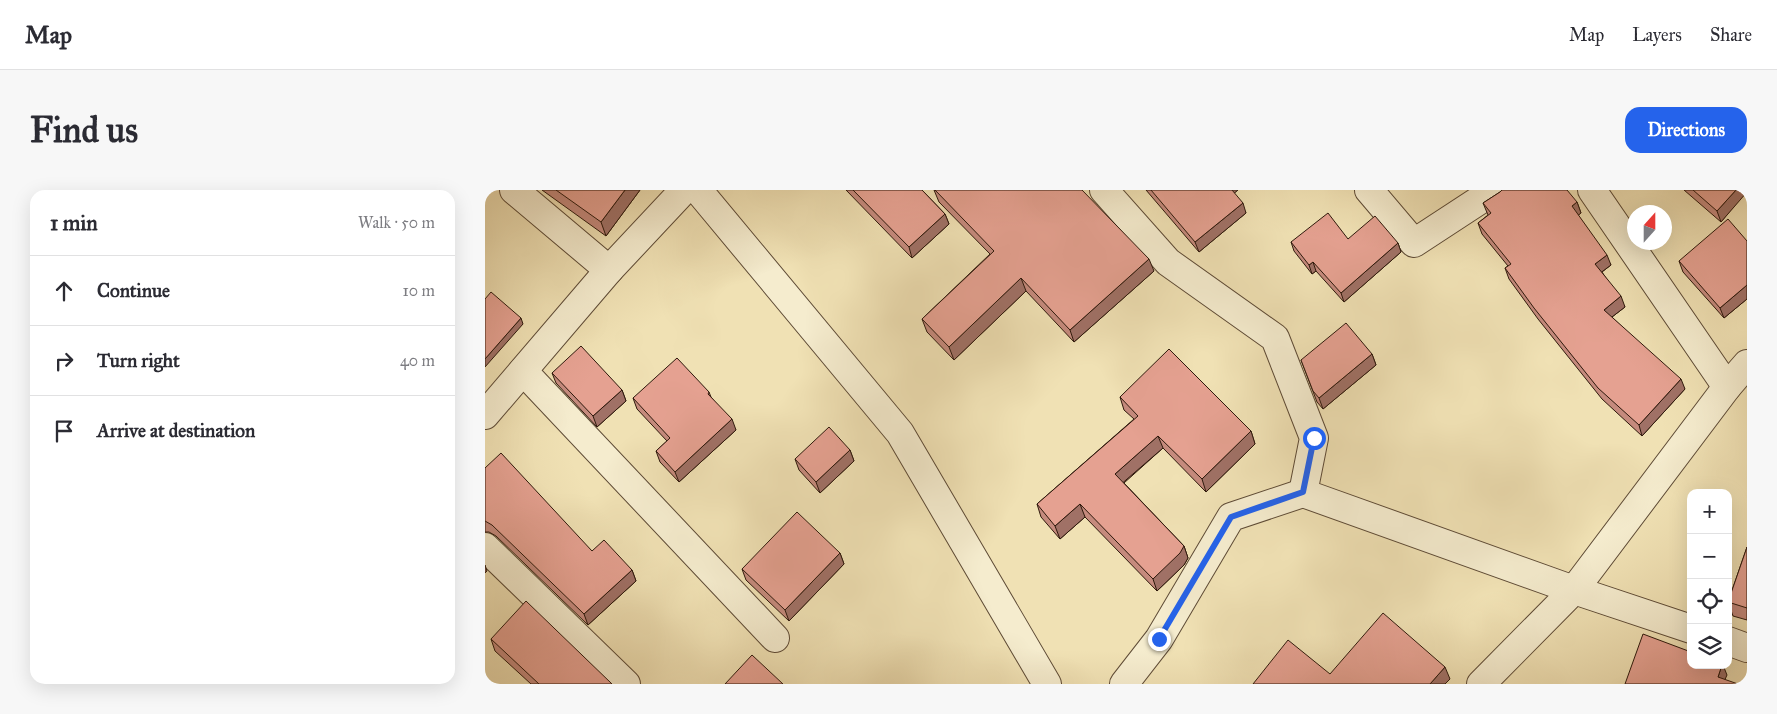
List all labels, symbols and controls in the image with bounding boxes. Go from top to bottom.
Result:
text: Map [25,20,72,50]
text: Map [1569,24,1604,46]
text: Layers [1632,24,1682,46]
text: Share [1710,24,1752,46]
button: Directions [1625,107,1747,153]
text: Find us [30,109,138,152]
north arrow [1627,205,1672,250]
text: 1 min [50,210,98,236]
text: Walk · 50 m [358,213,435,232]
icon: ahead [50,277,78,305]
text: Continue [97,279,170,302]
text: 10 m [403,281,435,300]
icon: right [50,347,78,375]
text: Turn right [97,349,180,372]
text: 40 m [400,351,435,370]
icon: arrive [50,417,78,445]
text: Arrive at destination [97,419,255,442]
route start [1303,427,1326,450]
map controls [1687,489,1732,669]
button: + [1687,489,1732,534]
button: − [1687,534,1732,579]
button: locate [1687,579,1732,624]
button: layers [1687,624,1732,669]
route end [1148,628,1171,651]

